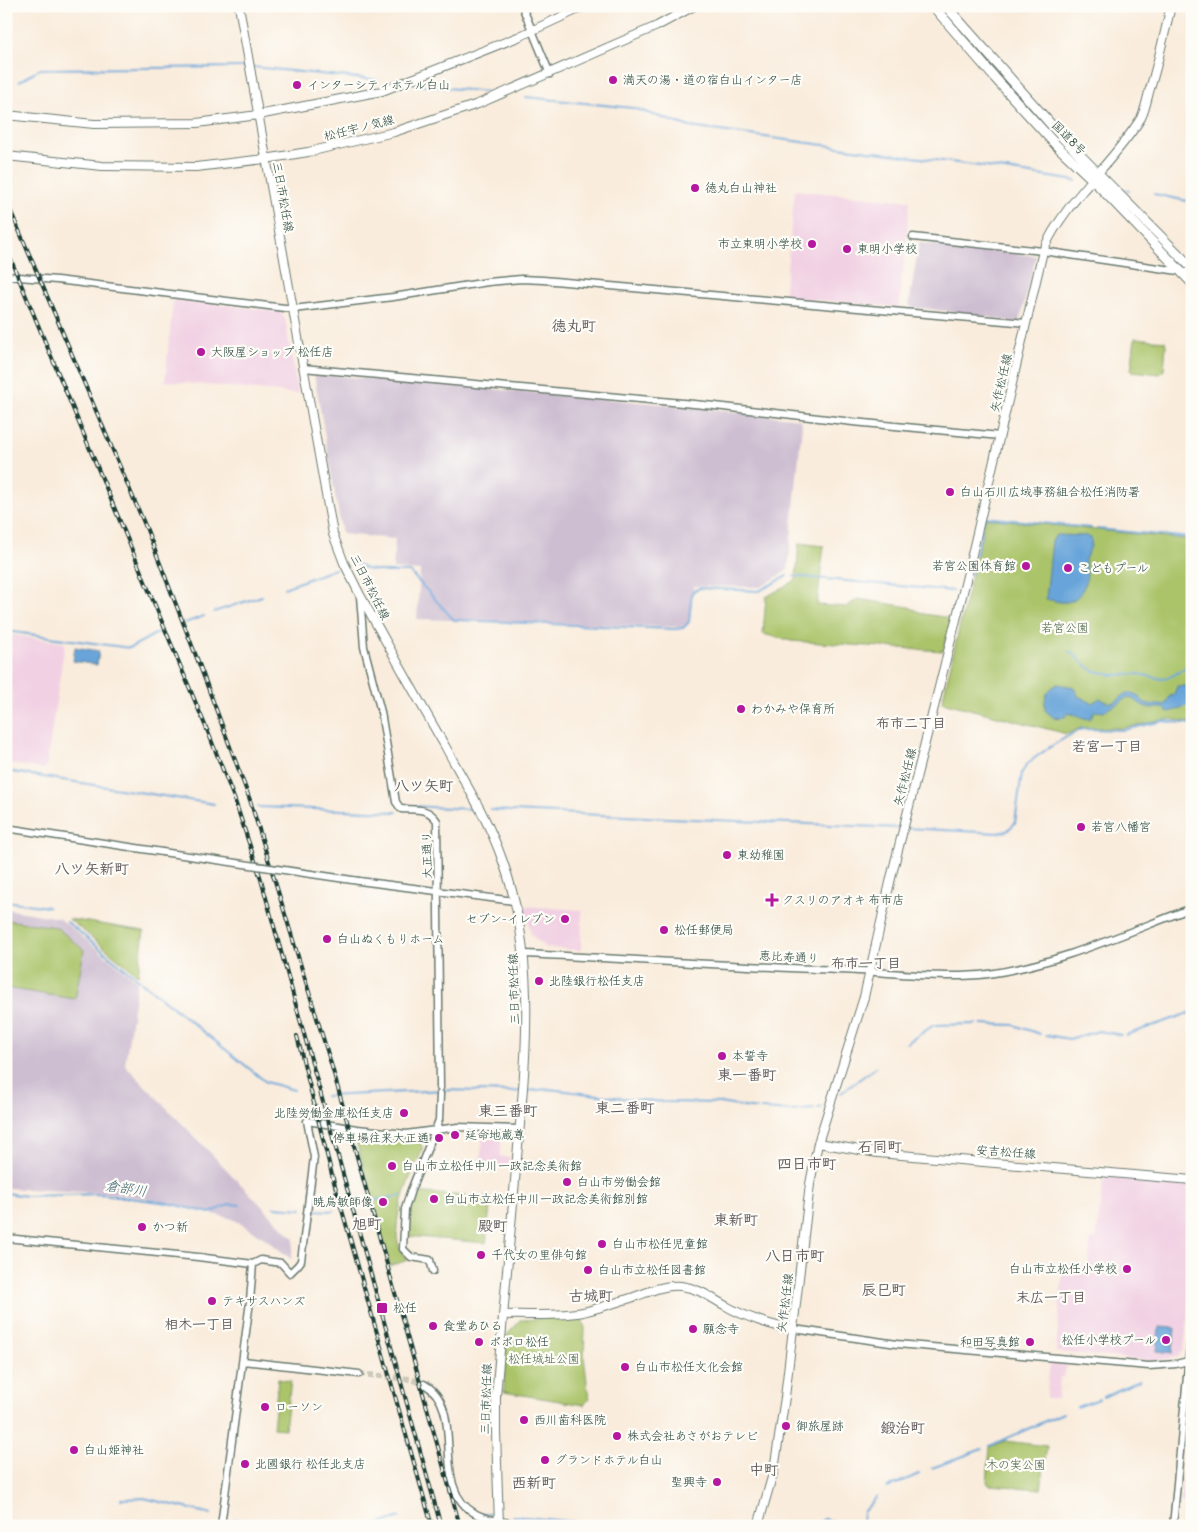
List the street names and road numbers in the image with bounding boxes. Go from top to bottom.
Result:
street label: 松任宇ノ気線 [322,112,396,144]
street label: 国道8号 [1049,117,1090,158]
street label: 三日市松任線 [270,160,297,234]
street label: 矢作松任線 [986,352,1015,414]
street label: 三日市松任線 [347,551,393,622]
street label: 矢作松任線 [890,746,919,808]
street label: 大正通り [419,831,434,879]
street label: 恵比寿通り [759,947,819,966]
street label: 三日市松任線 [505,953,522,1025]
street label: 安吉松任線 [976,1142,1036,1161]
street label: 矢作松任線 [773,1272,796,1334]
street label: 三日市松任線 [477,1363,494,1435]

